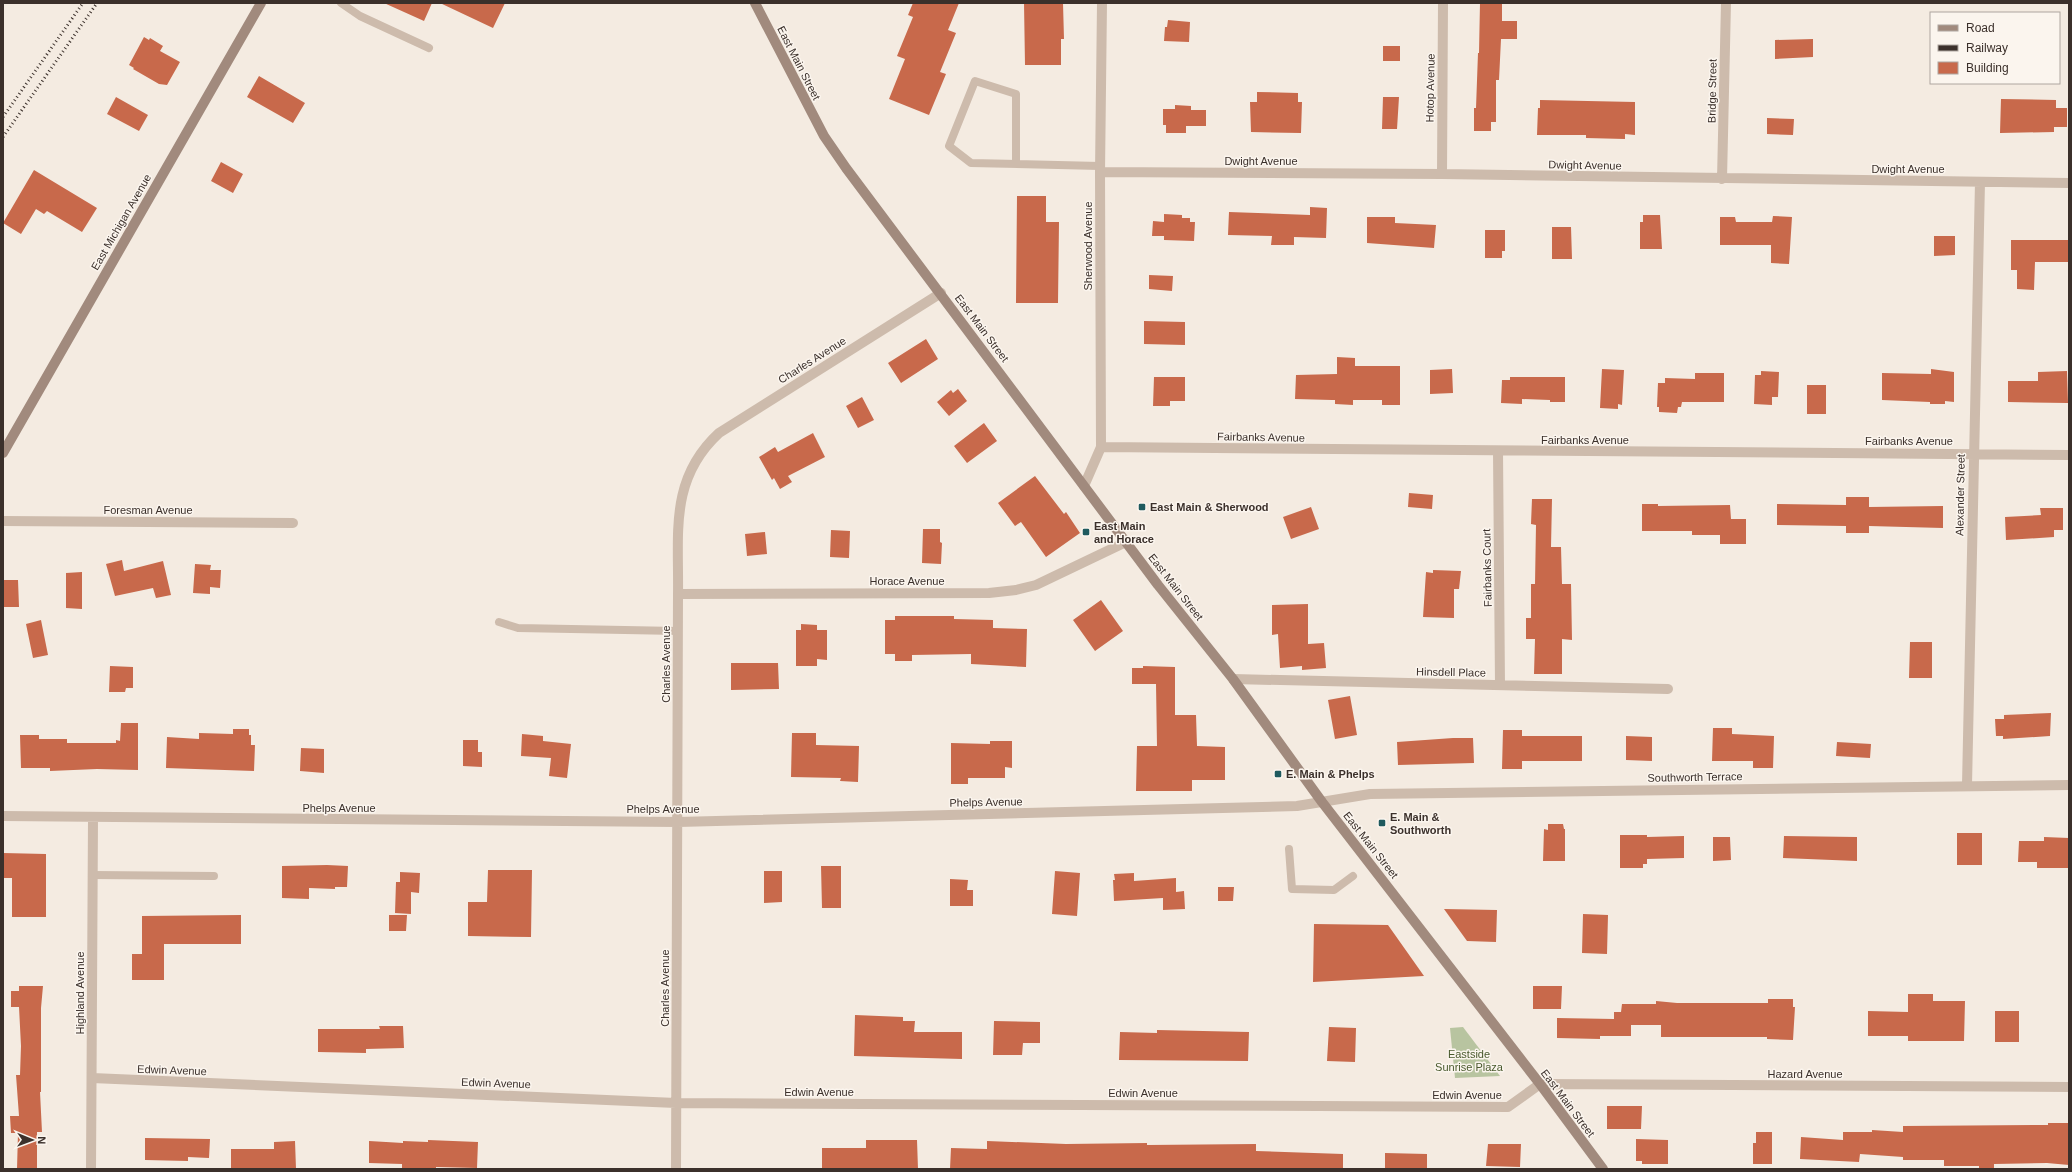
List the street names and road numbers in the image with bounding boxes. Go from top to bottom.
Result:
street label: East Main Street [775,24,823,102]
street label: Hotop Avenue [1423,53,1437,123]
street label: Bridge Street [1705,59,1719,123]
street label: Dwight Avenue [1224,155,1298,167]
street label: Dwight Avenue [1548,158,1622,172]
street label: Dwight Avenue [1871,163,1945,175]
street label: East Michigan Avenue [89,172,153,272]
street label: Sherwood Avenue [1082,201,1094,291]
street label: East Main Street [953,292,1011,364]
street label: Charles Avenue [776,334,848,386]
street label: Fairbanks Avenue [1217,430,1305,444]
street label: Fairbanks Avenue [1541,434,1629,446]
street label: Fairbanks Avenue [1865,435,1953,447]
street label: Alexander Street [1953,454,1967,536]
street label: Foresman Avenue [103,504,193,516]
street label: Fairbanks Court [1480,529,1494,607]
street label: East Main Street [1146,551,1206,623]
street label: Horace Avenue [869,575,945,587]
street label: Charles Avenue [660,625,672,703]
street label: Hinsdell Place [1416,665,1486,679]
street label: Southworth Terrace [1647,770,1743,784]
street label: Phelps Avenue [949,795,1023,809]
street label: Phelps Avenue [302,802,376,814]
street label: Phelps Avenue [626,803,700,815]
street label: East Main Street [1341,809,1401,881]
street label: Charles Avenue [659,949,671,1027]
street label: Highland Avenue [74,952,86,1034]
street label: Edwin Avenue [137,1063,207,1077]
street label: East Main Street [1539,1067,1597,1139]
street label: Hazard Avenue [1767,1068,1843,1080]
street label: Edwin Avenue [461,1076,531,1090]
street label: Edwin Avenue [784,1086,854,1098]
street label: Edwin Avenue [1108,1087,1178,1099]
street label: Edwin Avenue [1432,1089,1502,1101]

